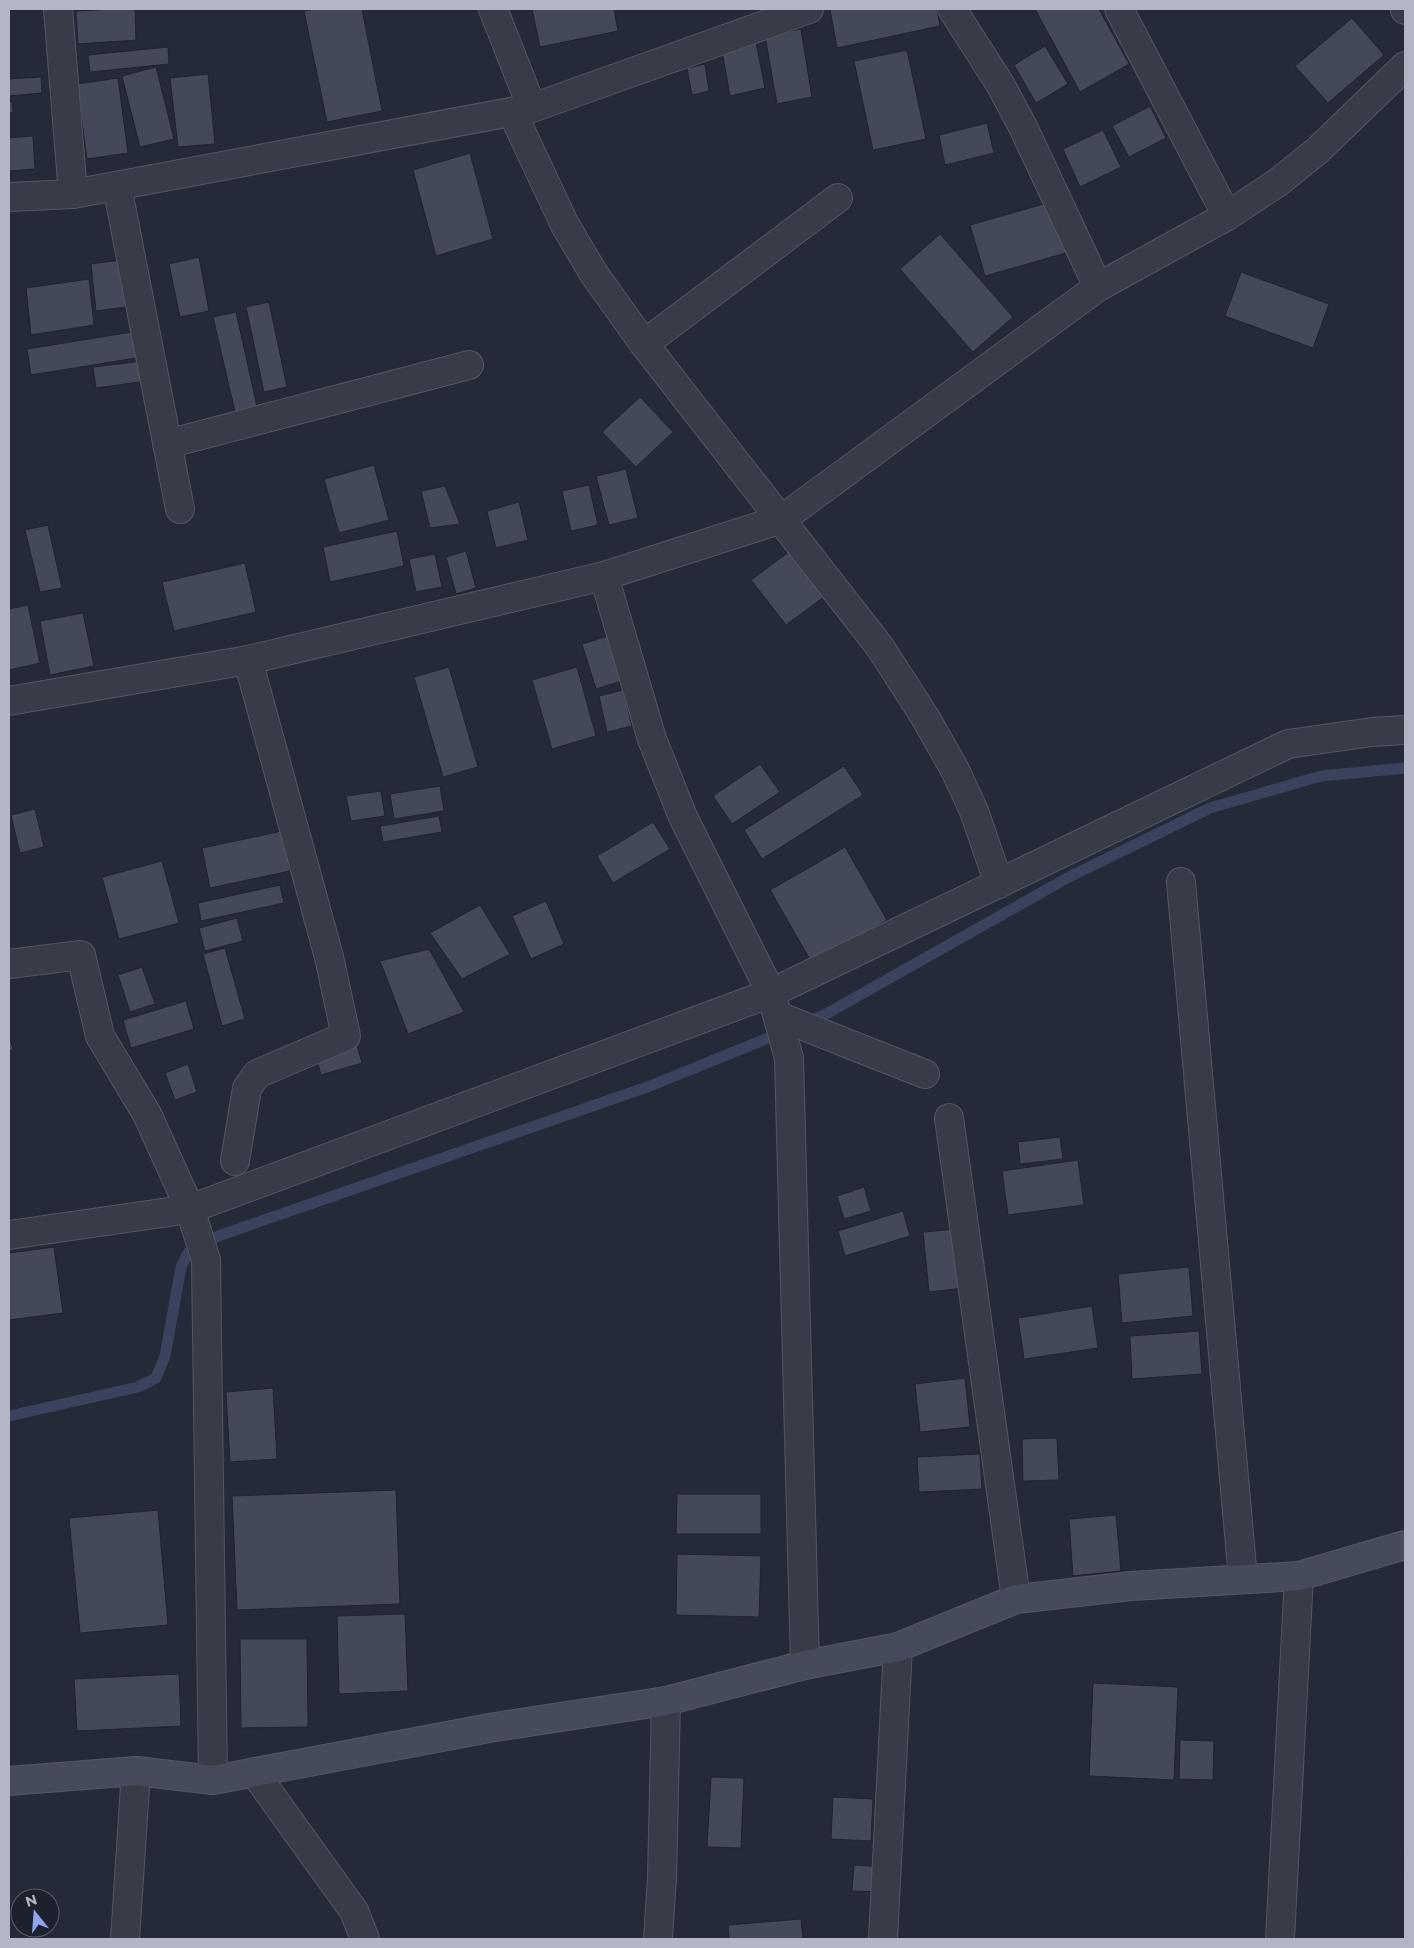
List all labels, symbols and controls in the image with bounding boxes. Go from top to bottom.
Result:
north arrow [10,1888,60,1938]
text: N [23,1890,39,1911]

